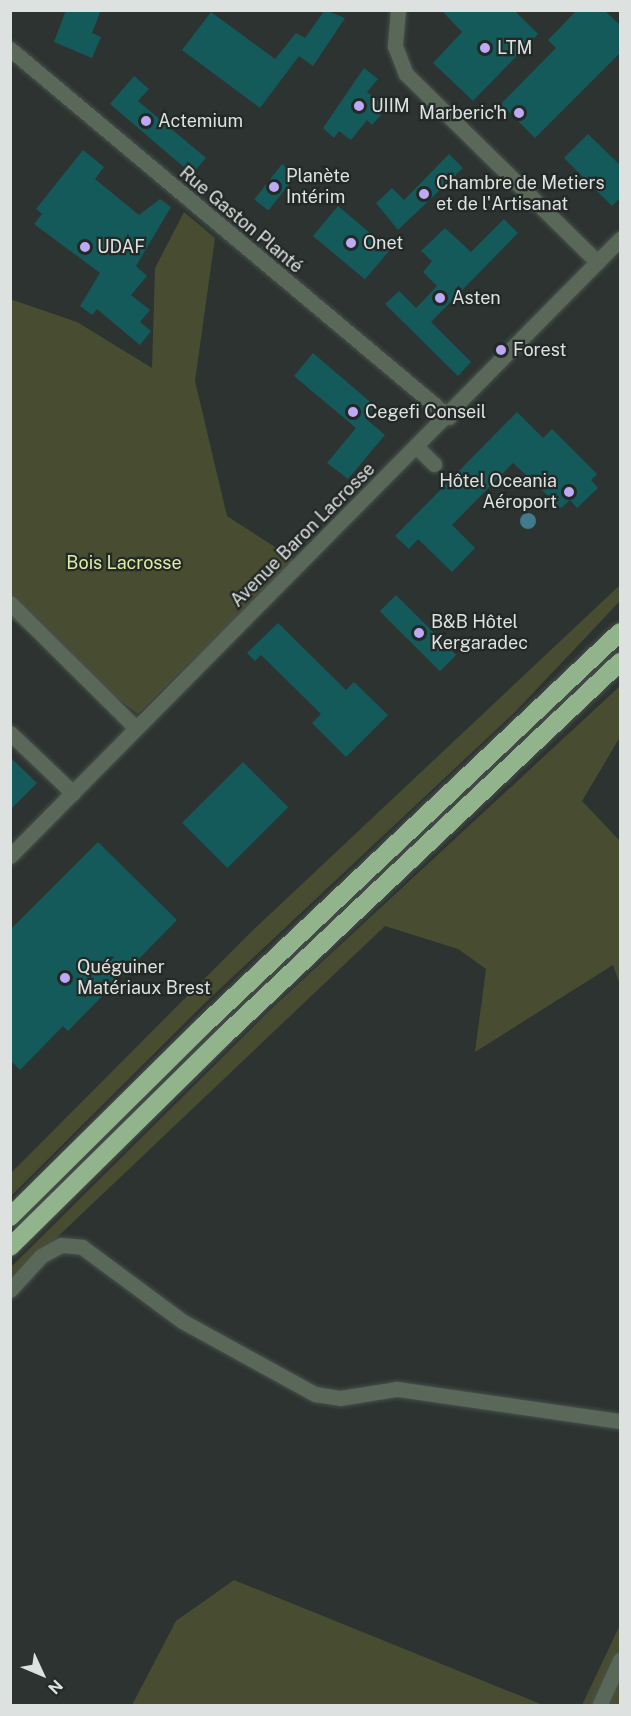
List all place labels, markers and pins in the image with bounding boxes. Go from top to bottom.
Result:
place label: LTM [497,37,532,59]
marker: LTM [478,41,492,55]
place label: UIIM [371,95,410,117]
marker: UIIM [352,99,366,113]
place label: Marberic'h [419,102,507,124]
marker: Marberic'h [512,106,526,120]
place label: Actemium [158,110,243,132]
marker: Actemium [139,114,153,128]
place label: Planète Intérim [286,166,350,208]
place label: Chambre de Metiers et de l'Artisanat [436,173,605,216]
marker: Planète Intérim [267,180,281,194]
marker: Chambre de Metiers et de l'Artisanat [417,187,431,201]
place label: Onet [363,232,403,254]
place label: UDAF [97,236,145,258]
marker: Onet [344,236,358,250]
marker: UDAF [78,240,92,254]
place label: Asten [452,287,501,309]
marker: Asten [433,291,447,305]
place label: Forest [513,339,567,361]
marker: Forest [494,343,508,357]
place label: Cegefi Conseil [365,401,486,423]
marker: Cegefi Conseil [346,405,360,419]
place label: Hôtel Oceania Aéroport [439,471,557,514]
marker: Hôtel Oceania Aéroport [562,485,576,499]
place label: B&B Hôtel Kergaradec [431,612,528,654]
marker: B&B Hôtel Kergaradec [412,626,426,640]
place label: Quéguiner Matériaux Brest [77,957,211,1000]
marker: Quéguiner Matériaux Brest [58,971,72,985]

